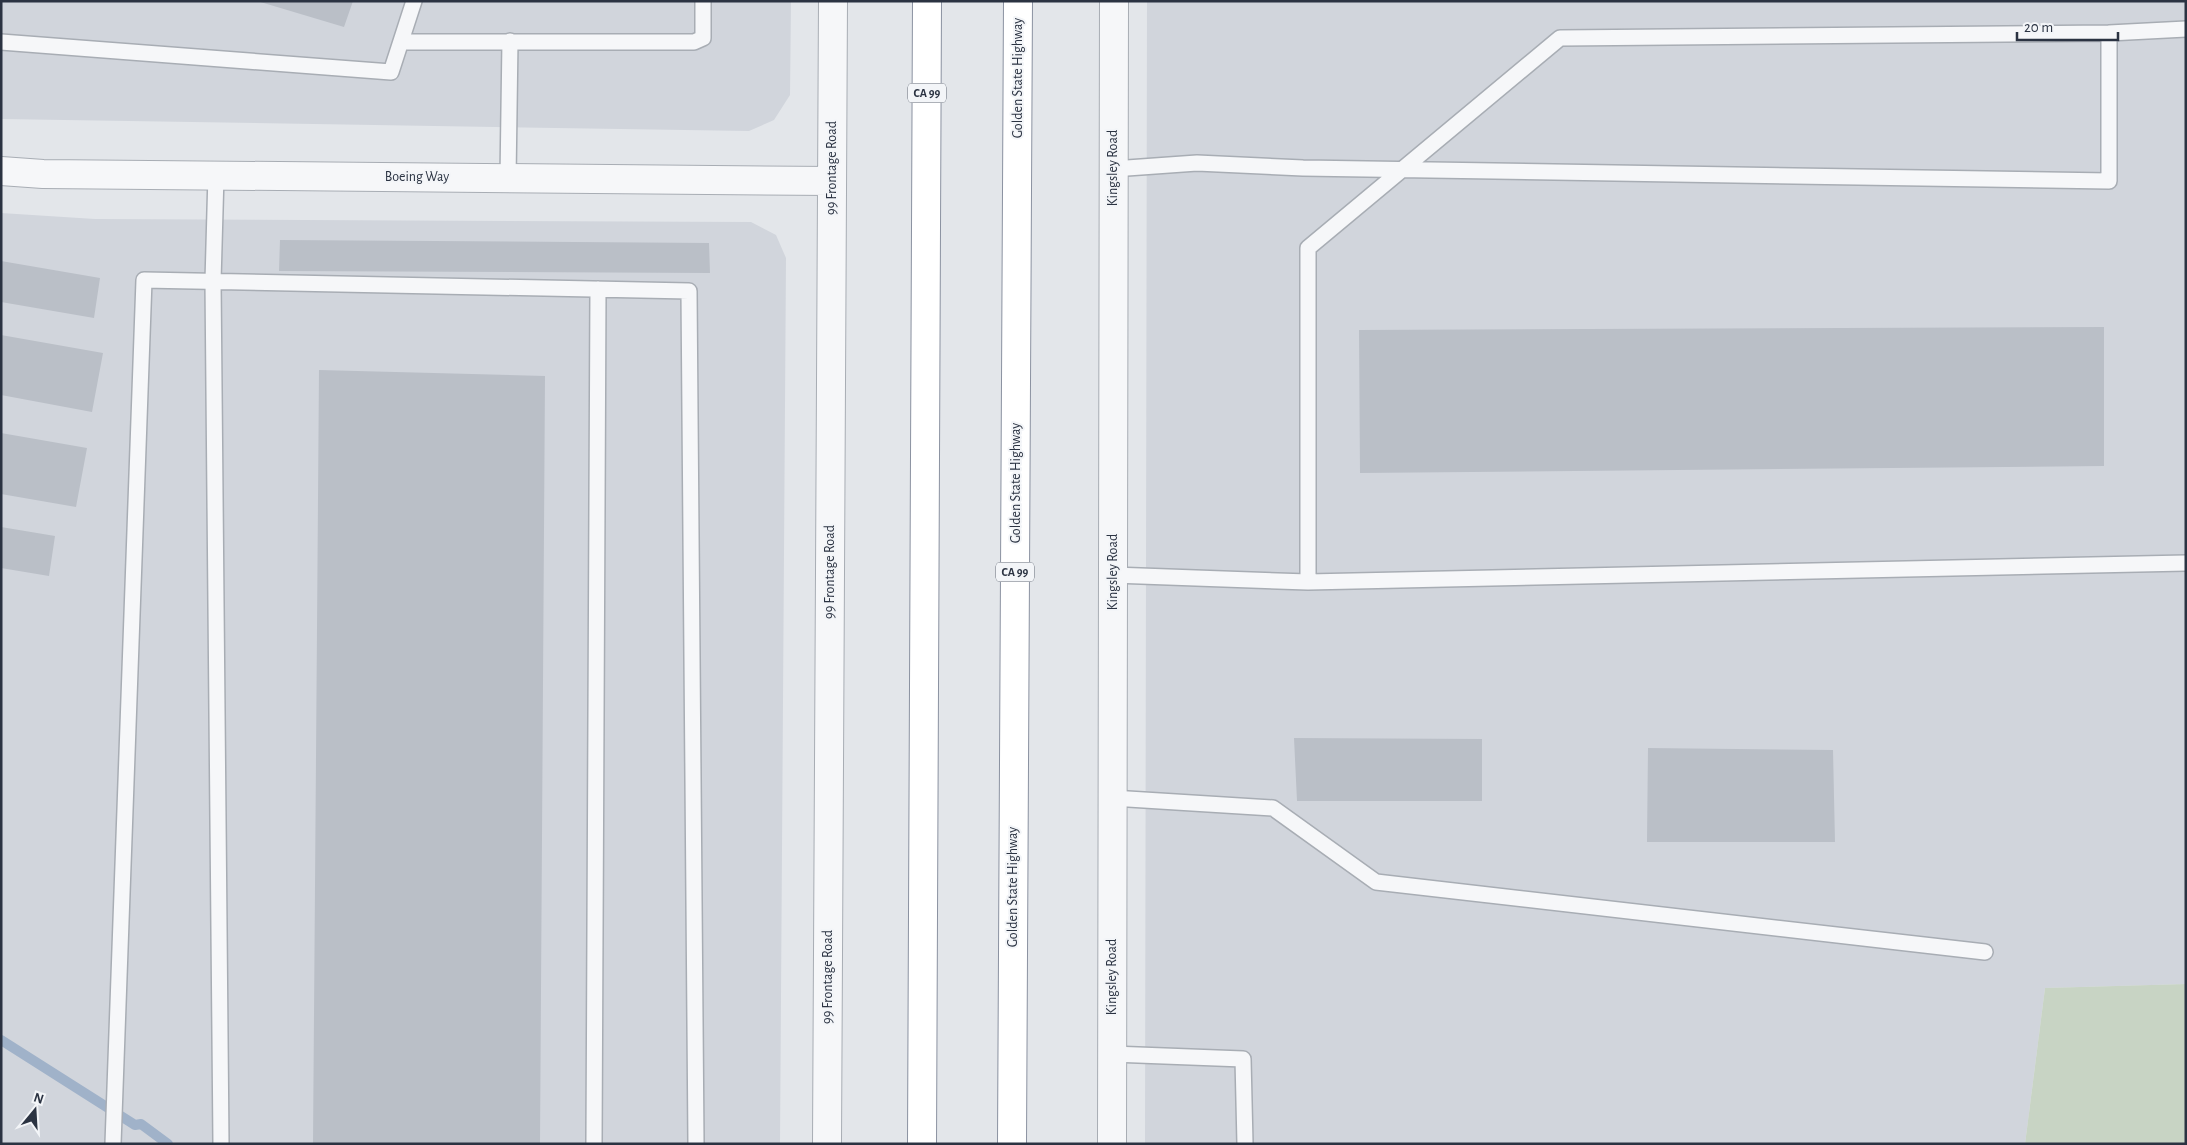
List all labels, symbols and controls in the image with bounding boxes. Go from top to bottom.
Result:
scale bar [2017,10,2118,42]
street label: Golden State Highway [1011,18,1025,138]
text: 20 m [2024,20,2053,35]
road number: CA 99 [908,84,946,102]
street label: 99 Frontage Road [825,121,839,215]
street label: Kingsley Road [1106,130,1120,206]
street label: Boeing Way [385,170,449,184]
street label: Golden State Highway [1009,423,1023,543]
street label: 99 Frontage Road [823,525,837,619]
street label: Kingsley Road [1106,534,1120,610]
road number: CA 99 [996,562,1034,582]
street label: Golden State Highway [1006,827,1020,947]
street label: 99 Frontage Road [821,930,835,1024]
street label: Kingsley Road [1105,939,1119,1015]
north arrow [10,1085,60,1135]
text: N [32,1090,46,1107]

